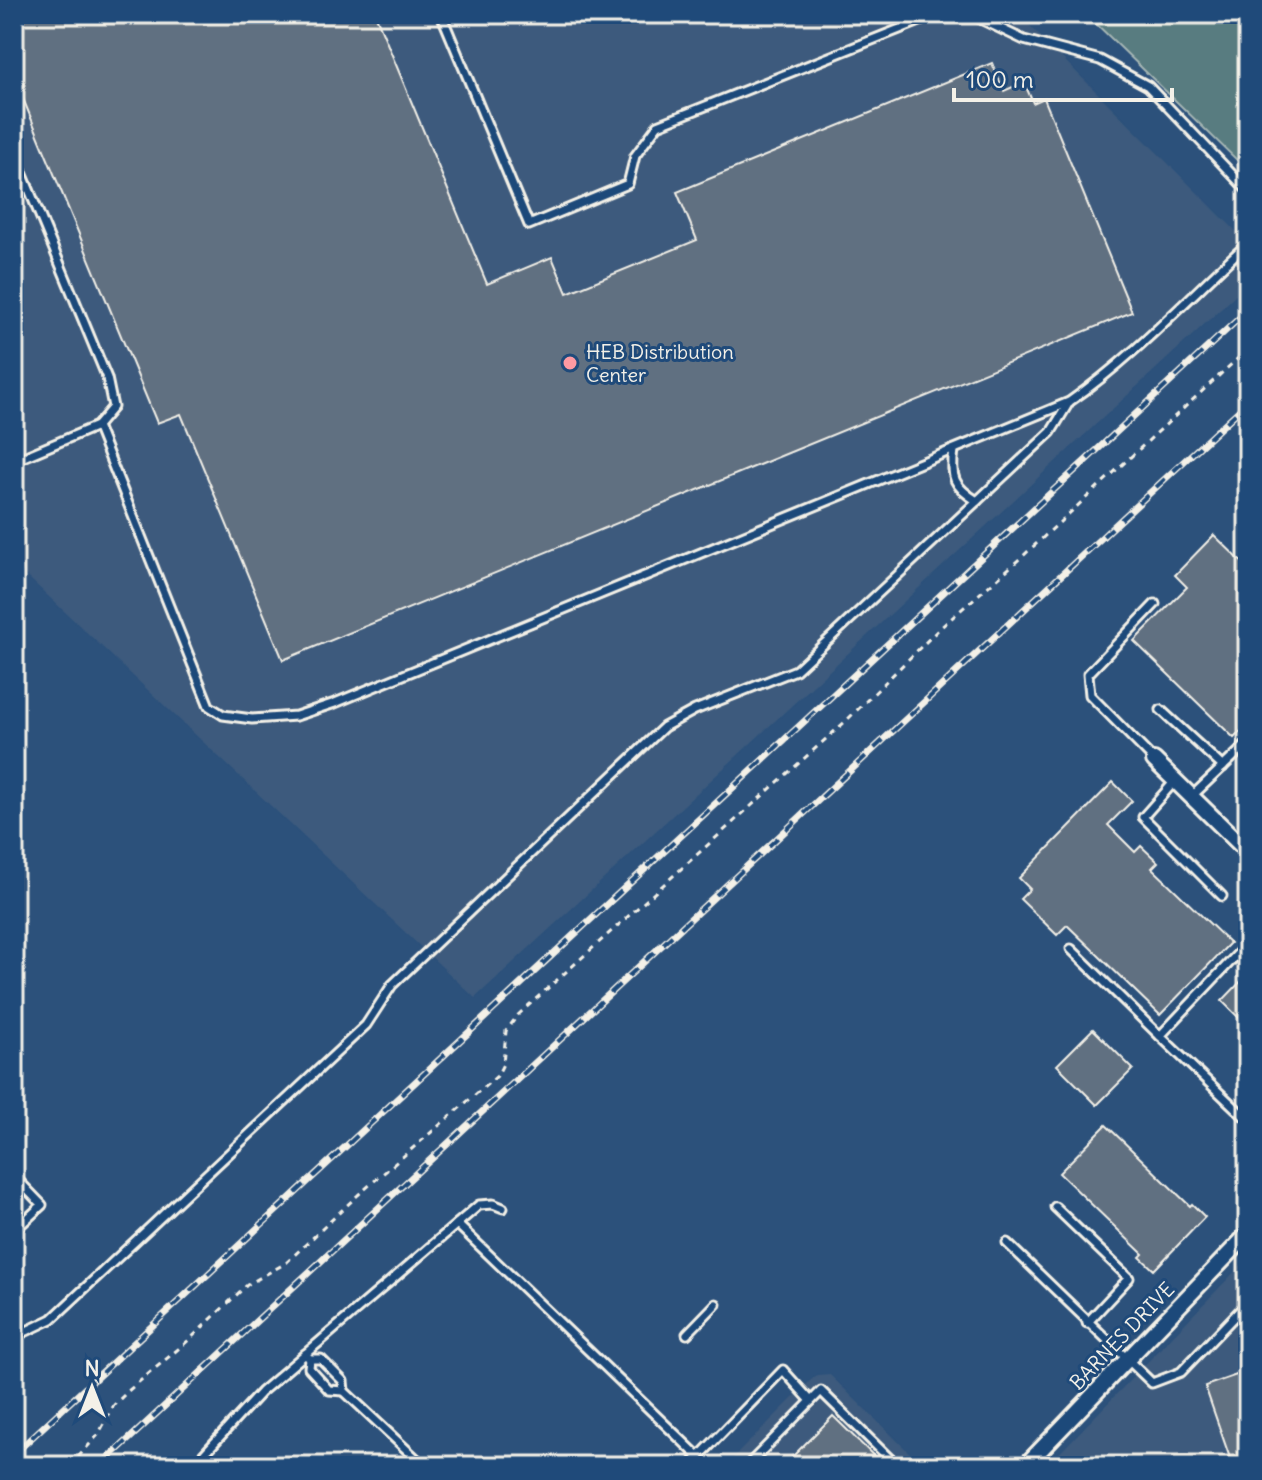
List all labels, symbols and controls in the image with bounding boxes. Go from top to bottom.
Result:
scale bar [954,52,1172,102]
text: 100 m [966,64,1034,94]
place label: HEB Distribution Center [586,339,734,387]
marker: HEB Distribution Center [561,354,579,372]
street label: BARNES DRIVE [1064,1277,1179,1395]
north arrow [52,1348,132,1428]
text: N [84,1354,100,1382]

